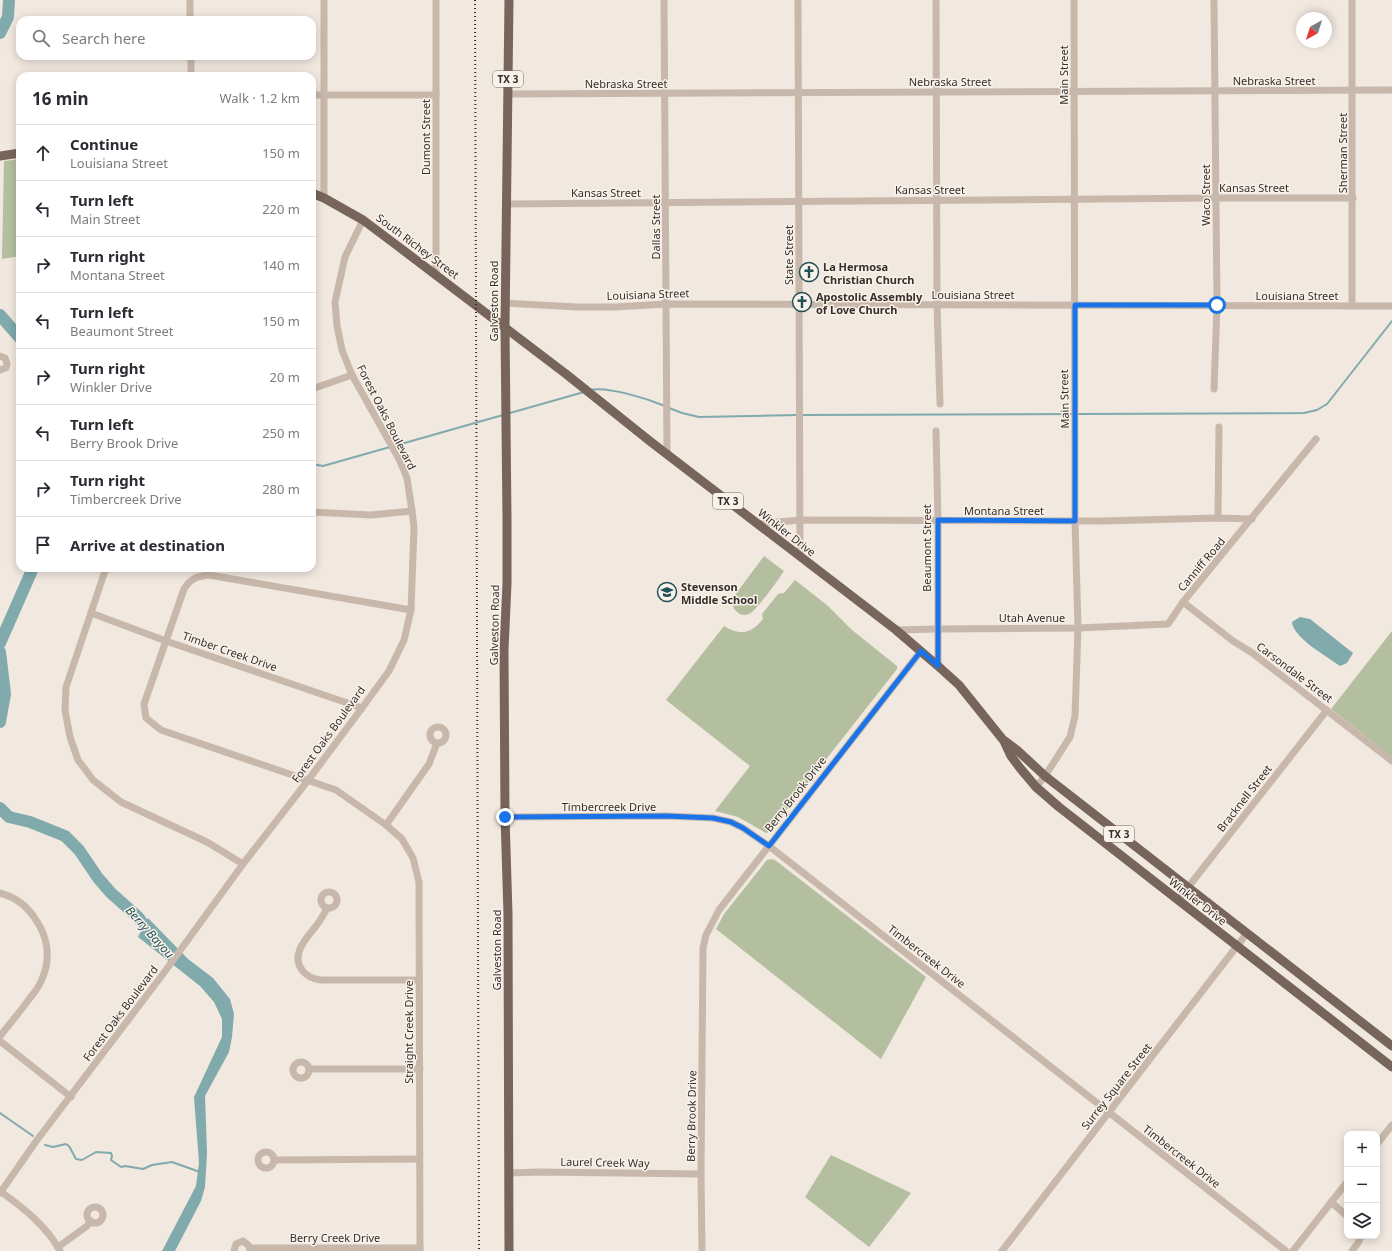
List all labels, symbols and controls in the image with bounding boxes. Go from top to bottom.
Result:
north arrow [1296,12,1332,48]
search box [16,16,316,60]
icon: search [30,27,52,49]
text: Search here [62,28,145,48]
street label: Main Street [1056,45,1071,105]
road number: TX 3 [493,71,523,87]
street label: Nebraska Street [1233,73,1315,88]
street label: Nebraska Street [909,74,991,89]
street label: Nebraska Street [585,76,667,91]
text: 16 min [32,87,89,110]
text: Walk · 1.2 km [220,89,300,107]
street label: Dumont Street [418,99,433,175]
street label: Sherman Street [1335,113,1350,193]
text: Continue [70,134,138,154]
icon: ahead [32,142,54,164]
text: 150 m [262,144,300,162]
text: Louisiana Street [70,154,168,172]
street label: Waco Street [1198,164,1213,226]
street label: Kansas Street [1219,180,1289,195]
street label: Kansas Street [895,182,965,197]
street label: Kansas Street [571,185,641,200]
text: Turn left [70,190,134,210]
street label: Dallas Street [648,195,663,259]
icon: left [32,198,54,220]
text: 220 m [262,200,300,218]
text: Main Street [70,210,140,228]
street label: South Richey Street [374,210,462,282]
street label: State Street [781,225,796,285]
text: Turn right [70,246,145,266]
icon: right [32,254,54,276]
text: 140 m [262,256,300,274]
place label: La Hermosa Christian Church [823,259,915,287]
street label: Galveston Road [486,261,501,341]
church icon: La Hermosa Christian Church [798,261,820,283]
text: Montana Street [70,266,165,284]
street label: Louisiana Street [606,285,690,303]
street label: Louisiana Street [932,287,1014,302]
street label: Louisiana Street [1256,288,1338,303]
place label: Apostolic Assembly of Love Church [816,289,923,317]
church icon: Apostolic Assembly of Love Church [791,291,813,313]
route start [1208,296,1226,314]
text: Turn left [70,302,134,322]
icon: left [32,310,54,332]
text: 150 m [262,312,300,330]
text: Beaumont Street [70,322,174,340]
text: Turn right [70,358,145,378]
street label: Forest Oaks Boulevard [354,362,420,472]
icon: right [32,366,54,388]
text: 20 m [270,368,300,386]
street label: Main Street [1056,369,1072,429]
text: Winkler Drive [70,378,152,396]
text: Turn left [70,414,134,434]
icon: left [32,422,54,444]
text: 250 m [262,424,300,442]
text: Berry Brook Drive [70,434,178,452]
text: Turn right [70,470,145,490]
icon: right [32,478,54,500]
text: 280 m [262,480,300,498]
text: Timbercreek Drive [70,490,182,508]
road number: TX 3 [713,493,743,509]
street label: Montana Street [964,503,1044,518]
street label: Beaumont Street [919,504,934,592]
street label: Winkler Drive [755,505,819,559]
icon: arrive [32,534,54,556]
street label: Canniff Road [1174,534,1228,594]
text: Arrive at destination [70,535,225,555]
place label: Stevenson Middle School [681,579,757,607]
school or university icon: Stevenson Middle School [656,581,678,603]
street label: Galveston Road [486,584,502,666]
street label: Utah Avenue [999,610,1065,625]
street label: Timber Creek Drive [181,628,279,674]
street label: Carsondale Street [1254,638,1336,706]
street label: Forest Oaks Boulevard [288,683,368,785]
street label: Berry Brook Drive [761,753,829,835]
street label: Bracknell Street [1213,761,1275,835]
street label: Timbercreek Drive [562,799,656,814]
route end [496,808,514,826]
road number: TX 3 [1104,826,1134,842]
street label: Winkler Drive [1166,874,1230,928]
water label: Berry Bayou [122,902,178,962]
street label: Galveston Road [489,910,504,990]
street label: Timbercreek Drive [885,921,969,991]
street label: Forest Oaks Boulevard [79,962,161,1064]
street label: Straight Creek Drive [401,980,416,1084]
street label: Surrey Square Street [1077,1040,1155,1132]
street label: Berry Brook Drive [683,1070,699,1162]
street label: Timbercreek Drive [1140,1121,1224,1191]
map controls [1344,1131,1380,1239]
button: + [1344,1131,1380,1167]
street label: Laurel Creek Way [560,1154,650,1170]
button: − [1344,1167,1380,1203]
button: layers [1344,1203,1380,1239]
street label: Berry Creek Drive [290,1230,380,1245]

